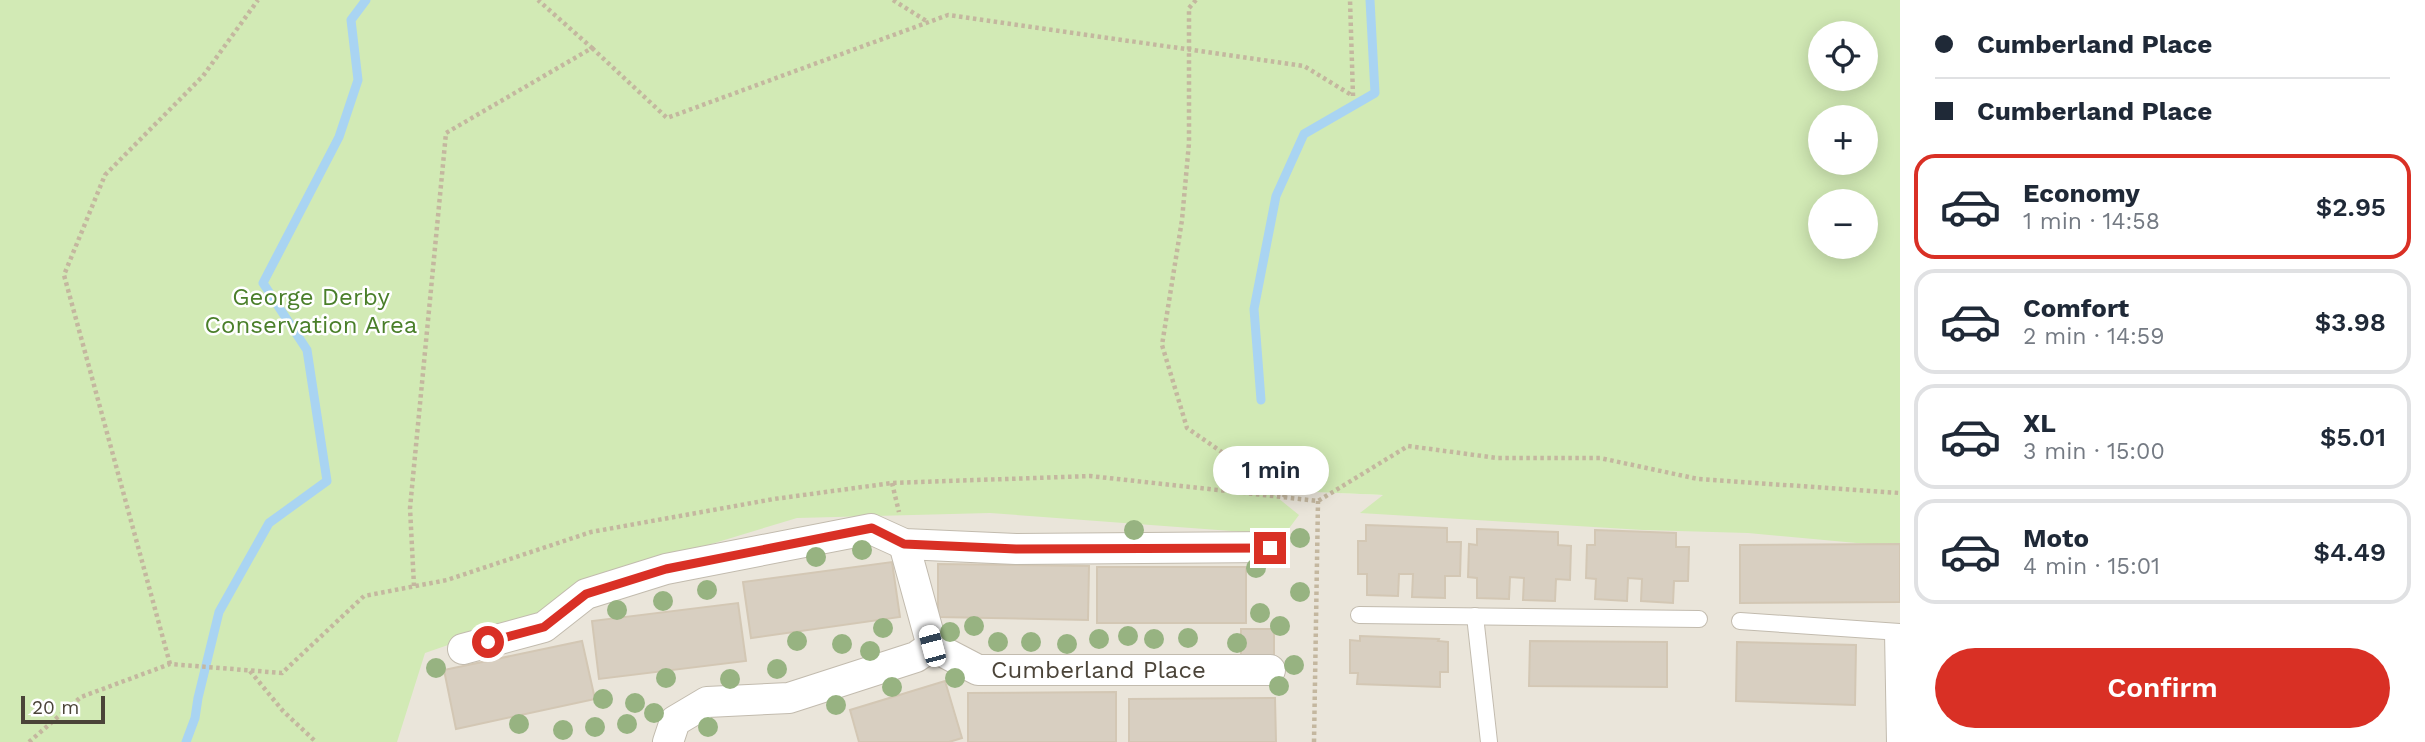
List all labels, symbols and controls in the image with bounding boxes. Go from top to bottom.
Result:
map controls [1808,21,1878,259]
button: locate [1808,21,1878,91]
text: Cumberland Place [1977,29,2212,59]
text: Cumberland Place [1977,96,2212,126]
button: + [1808,105,1878,175]
icon: car [1939,175,2002,238]
text: Economy [2023,178,2140,208]
button: − [1808,189,1878,259]
text: $2.95 [2316,192,2386,222]
text: 1 min · 14:58 [2023,208,2160,235]
park label: George Derby Conservation Area [205,283,417,339]
icon: car [1939,290,2002,353]
text: Comfort [2023,293,2129,323]
text: $3.98 [2315,307,2386,337]
text: 2 min · 14:59 [2023,323,2164,350]
icon: car [1939,405,2002,468]
text: XL [2023,408,2056,438]
text: $5.01 [2320,422,2386,452]
text: 3 min · 15:00 [2023,438,2165,465]
callout: 1 min [1212,447,1328,496]
text: 1 min [1241,457,1301,484]
icon: car [1939,520,2002,583]
text: Moto [2023,523,2089,553]
route end [1254,532,1286,564]
text: $4.49 [2314,537,2386,567]
text: 4 min · 15:01 [2023,553,2160,580]
car [917,623,948,669]
route start [472,626,504,658]
button: Confirm [1935,648,2390,728]
street label: Cumberland Place [991,656,1206,684]
scale bar [21,693,105,725]
text: 20 m [32,696,79,719]

